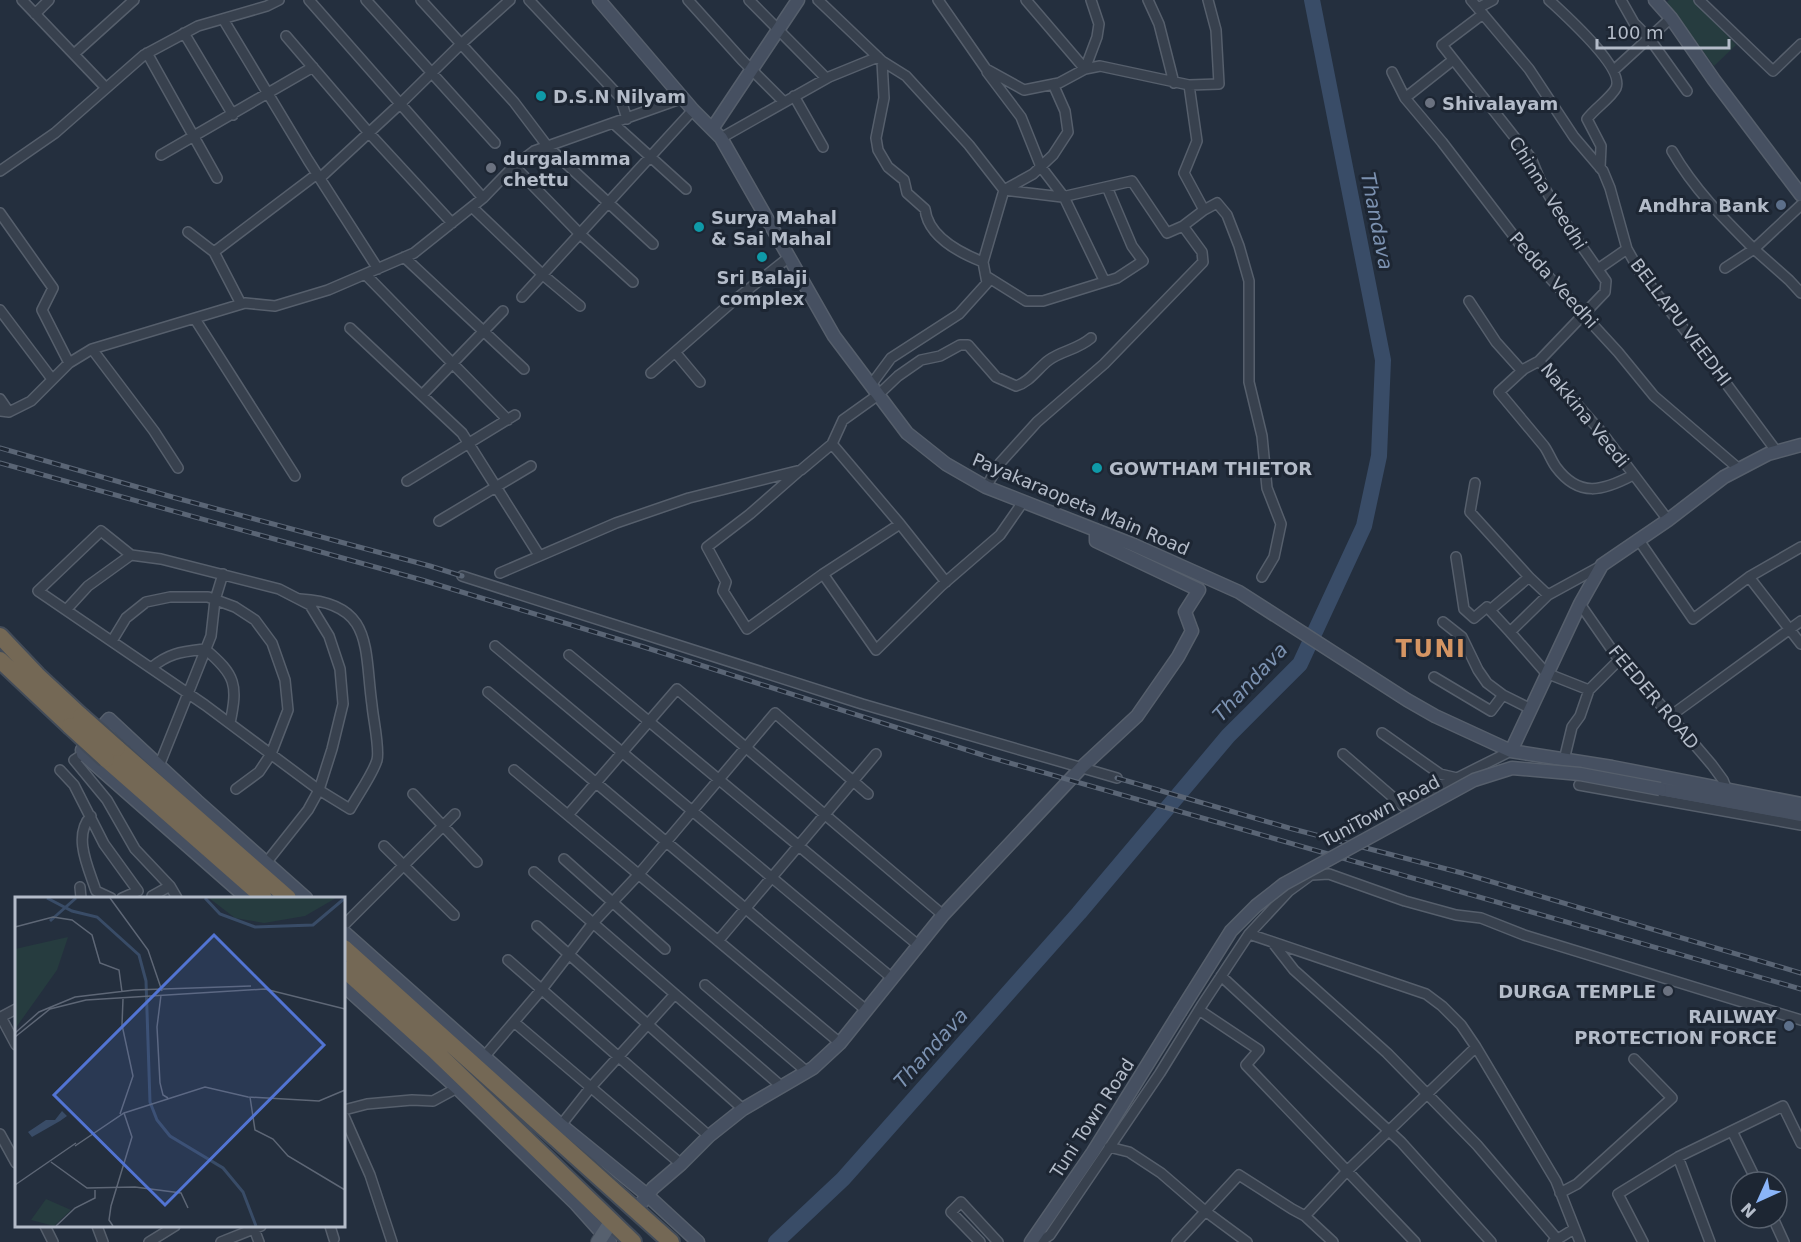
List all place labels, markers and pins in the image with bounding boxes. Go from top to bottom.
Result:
place label: D.S.N Nilyam [553,86,686,107]
marker: D.S.N Nilyam [534,89,548,103]
place label: Shivalayam [1442,93,1558,114]
marker: Shivalayam [1423,96,1437,110]
place label: durgalamma chettu [503,148,631,190]
marker: durgalamma chettu [484,161,498,175]
place label: Andhra Bank [1639,195,1770,216]
marker: Andhra Bank [1774,198,1788,212]
place label: Surya Mahal & Sai Mahal [711,207,837,249]
marker: Surya Mahal & Sai Mahal [692,220,706,234]
marker: Sri Balaji complex [755,250,769,264]
place label: Sri Balaji complex [717,267,807,309]
place label: GOWTHAM THIETOR [1109,458,1312,479]
marker: GOWTHAM THIETOR [1090,461,1104,475]
place label: DURGA TEMPLE [1498,981,1656,1002]
marker: DURGA TEMPLE [1661,984,1675,998]
place label: RAILWAY PROTECTION FORCE [1574,1006,1778,1048]
marker: RAILWAY PROTECTION FORCE [1782,1019,1796,1033]

